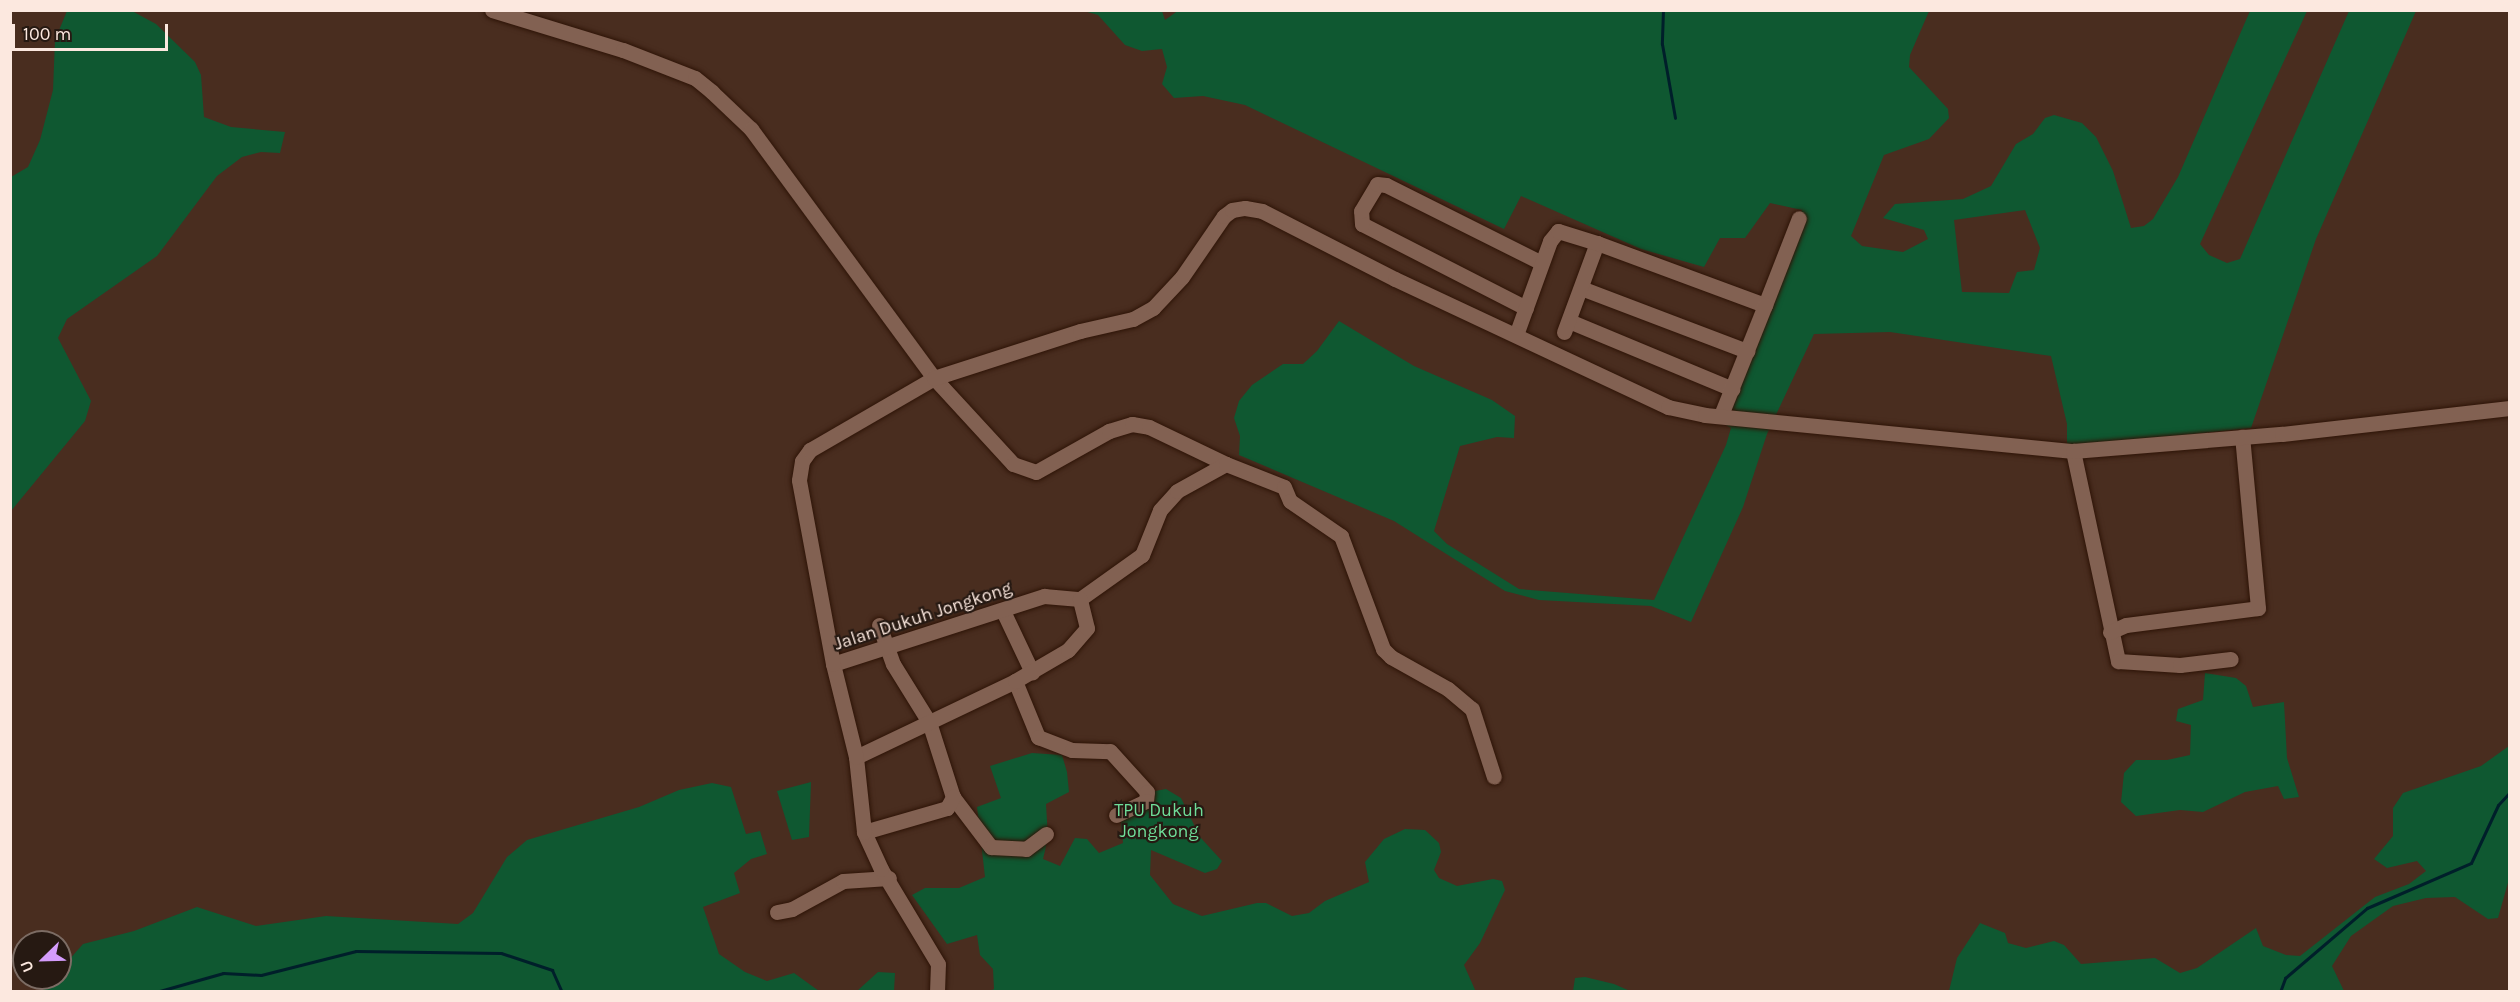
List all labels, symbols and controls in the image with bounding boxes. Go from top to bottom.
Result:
scale bar [15,12,171,50]
text: 100 m [23,23,71,45]
street label: Jalan Dukuh Jongkong [832,577,1014,655]
park label: TPU Dukuh Jongkong [1114,800,1204,842]
north arrow [12,930,72,990]
text: U [16,958,38,975]

